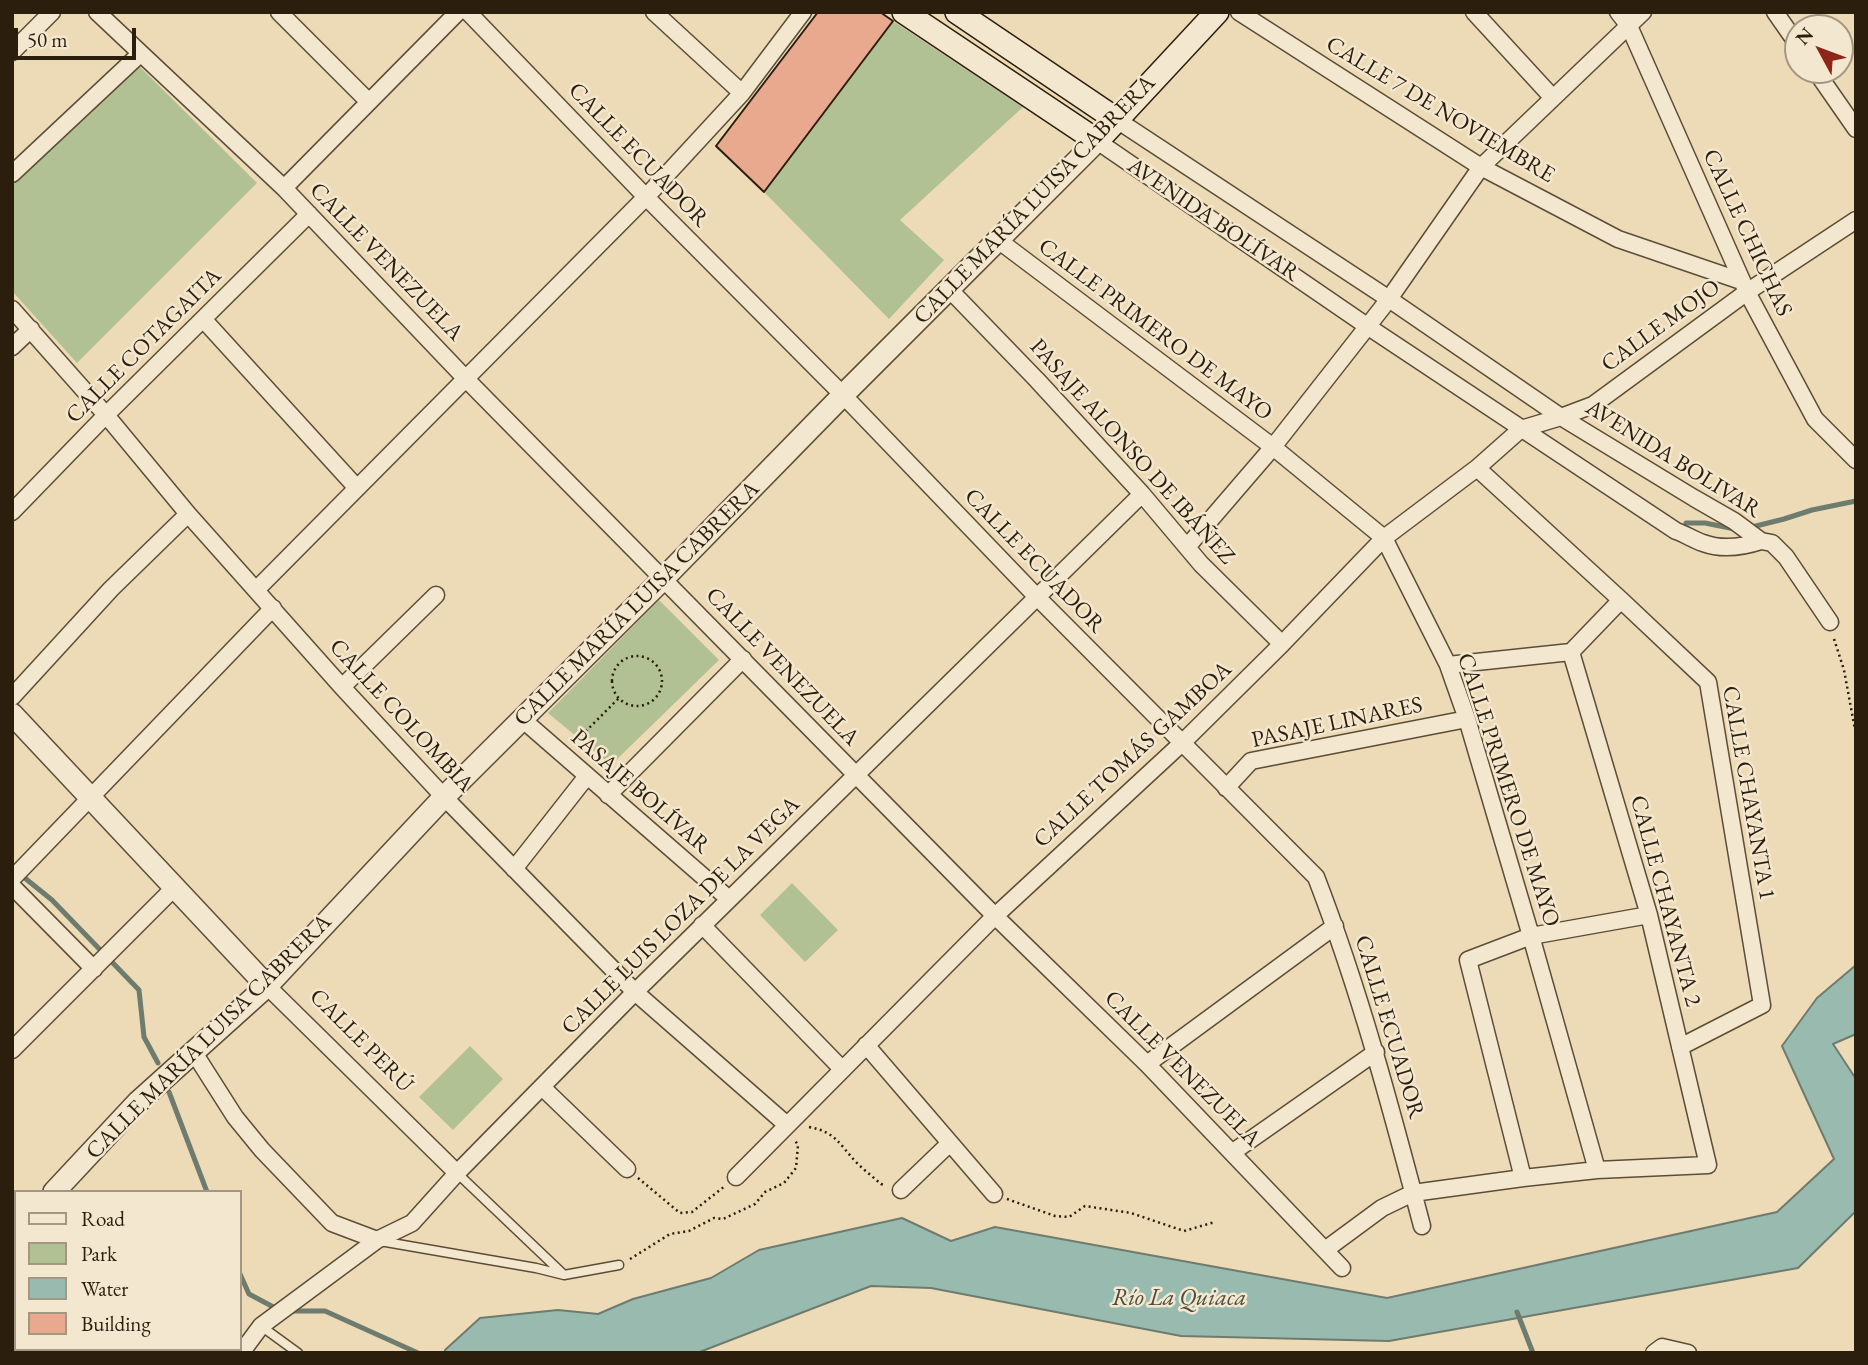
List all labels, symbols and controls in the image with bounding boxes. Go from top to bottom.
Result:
scale bar [18,14,140,58]
north arrow [1784,14,1854,84]
text: N [1790,22,1819,50]
text: 50 m [27,26,68,53]
street label: CALLE 7 DE NOVIEMBRE [1321,31,1559,189]
street label: CALLE MARÍA LUISA CABRERA [908,70,1162,330]
street label: CALLE ECUADOR [562,77,714,233]
street label: CALLE CHICHAS [1696,145,1798,321]
street label: AVENIDA BOLÍVAR [1122,152,1304,288]
street label: CALLE VENEZUELA [303,177,469,347]
street label: CALLE PRIMERO DE MAYO [1032,233,1278,427]
street label: CALLE COTAGAITA [60,262,228,430]
street label: CALLE MOJO [1596,274,1726,378]
street label: PASAJE ALONSO DE IBÁÑEZ [1023,334,1241,570]
street label: AVENIDA BOLIVAR [1580,394,1766,524]
street label: CALLE MARÍA LUISA CABRERA [509,476,765,732]
street label: CALLE ECUADOR [958,483,1110,639]
street label: CALLE VENEZUELA [699,582,865,752]
street label: CALLE COLOMBIA [323,634,479,798]
street label: CALLE PRIMERO DE MAYO [1451,650,1565,930]
street label: CALLE TOMÁS GAMBOA [1028,656,1238,854]
street label: CALLE CHAYANTA 1 [1716,684,1780,902]
street label: PASAJE LINARES [1249,691,1425,755]
street label: PASAJE BOLÍVAR [565,724,715,860]
street label: CALLE LUIS LOZA DE LA VEGA [556,791,806,1041]
street label: CALLE CHAYANTA 2 [1624,793,1706,1009]
street label: CALLE MARÍA LUISA CABRERA [81,909,337,1165]
street label: CALLE ECUADOR [1348,932,1430,1122]
street label: CALLE PERÚ [303,983,419,1099]
street label: CALLE VENEZUELA [1098,985,1266,1153]
legend [14,1190,242,1351]
text: Road [81,1205,125,1232]
text: Park [81,1240,117,1267]
text: Water [81,1275,128,1302]
water label: Río La Quiaca [1112,1284,1246,1312]
text: Building [81,1310,151,1337]

